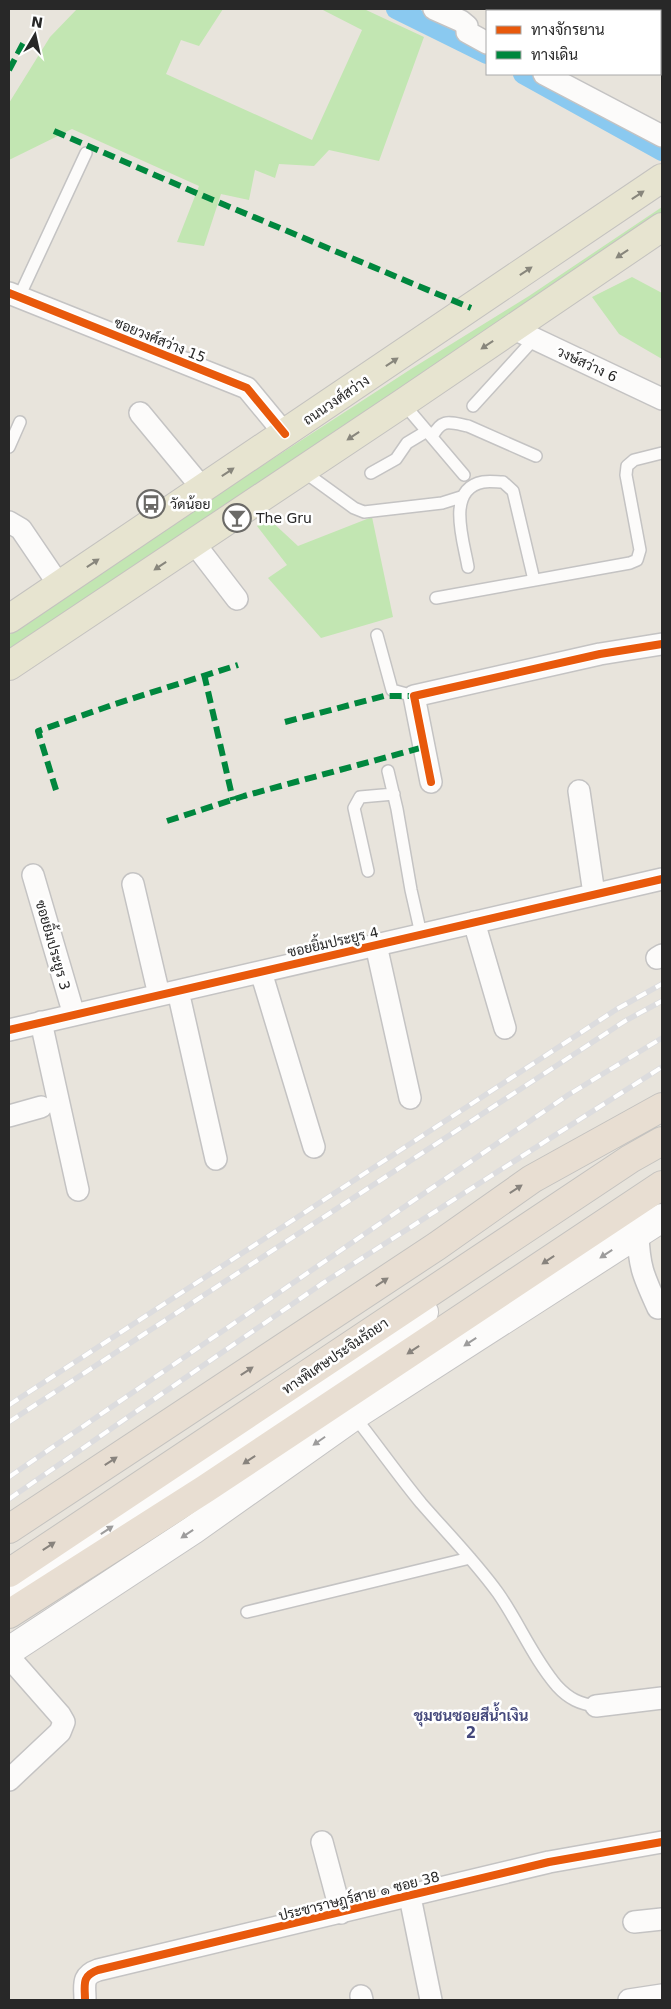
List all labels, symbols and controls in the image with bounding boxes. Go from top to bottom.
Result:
north arrow [10,10,60,60]
legend [486,10,661,75]
text: N [30,13,44,31]
text: ทางจักรยาน [531,21,605,39]
text: ทางเดิน [531,46,578,64]
one-way arrow [631,190,645,200]
one-way arrow [615,249,629,259]
one-way arrow [520,266,533,276]
street label: ซอยวงศ์สว่าง 15 [112,313,209,366]
one-way arrow [480,340,494,350]
street label: วงษ์สว่าง 6 [554,342,620,385]
one-way arrow [385,357,399,367]
street label: ถนนวงศ์สว่าง [299,371,372,428]
one-way arrow [346,431,359,441]
one-way arrow [221,468,235,477]
bus stop icon: วัดน้อย [136,489,166,519]
place label: วัดน้อย [170,495,211,512]
bar icon: The Gru [222,503,252,533]
place label: The Gru [255,510,312,526]
one-way arrow [86,558,100,567]
one-way arrow [153,561,166,571]
street label: ซอยยิ้มประยูร 3 [31,897,77,992]
street label: ซอยยิ้มประยูร 4 [285,920,381,962]
one-way arrow [509,1185,522,1194]
one-way arrow [600,1249,613,1259]
one-way arrow [542,1255,555,1264]
one-way arrow [375,1277,389,1287]
street label: ทางพิเศษประจิมรัถยา [279,1315,391,1397]
one-way arrow [463,1337,476,1346]
one-way arrow [407,1345,420,1355]
one-way arrow [240,1366,253,1376]
one-way arrow [313,1435,326,1446]
one-way arrow [242,1455,256,1464]
one-way arrow [104,1456,118,1466]
one-way arrow [101,1525,114,1535]
one-way arrow [180,1530,193,1539]
one-way arrow [43,1541,56,1551]
district label: ชุมชนซอยสีน้ำเงิน 2 [414,1702,529,1742]
street label: ประชาราษฎร์สาย ๑ ซอย 38 [277,1867,441,1925]

